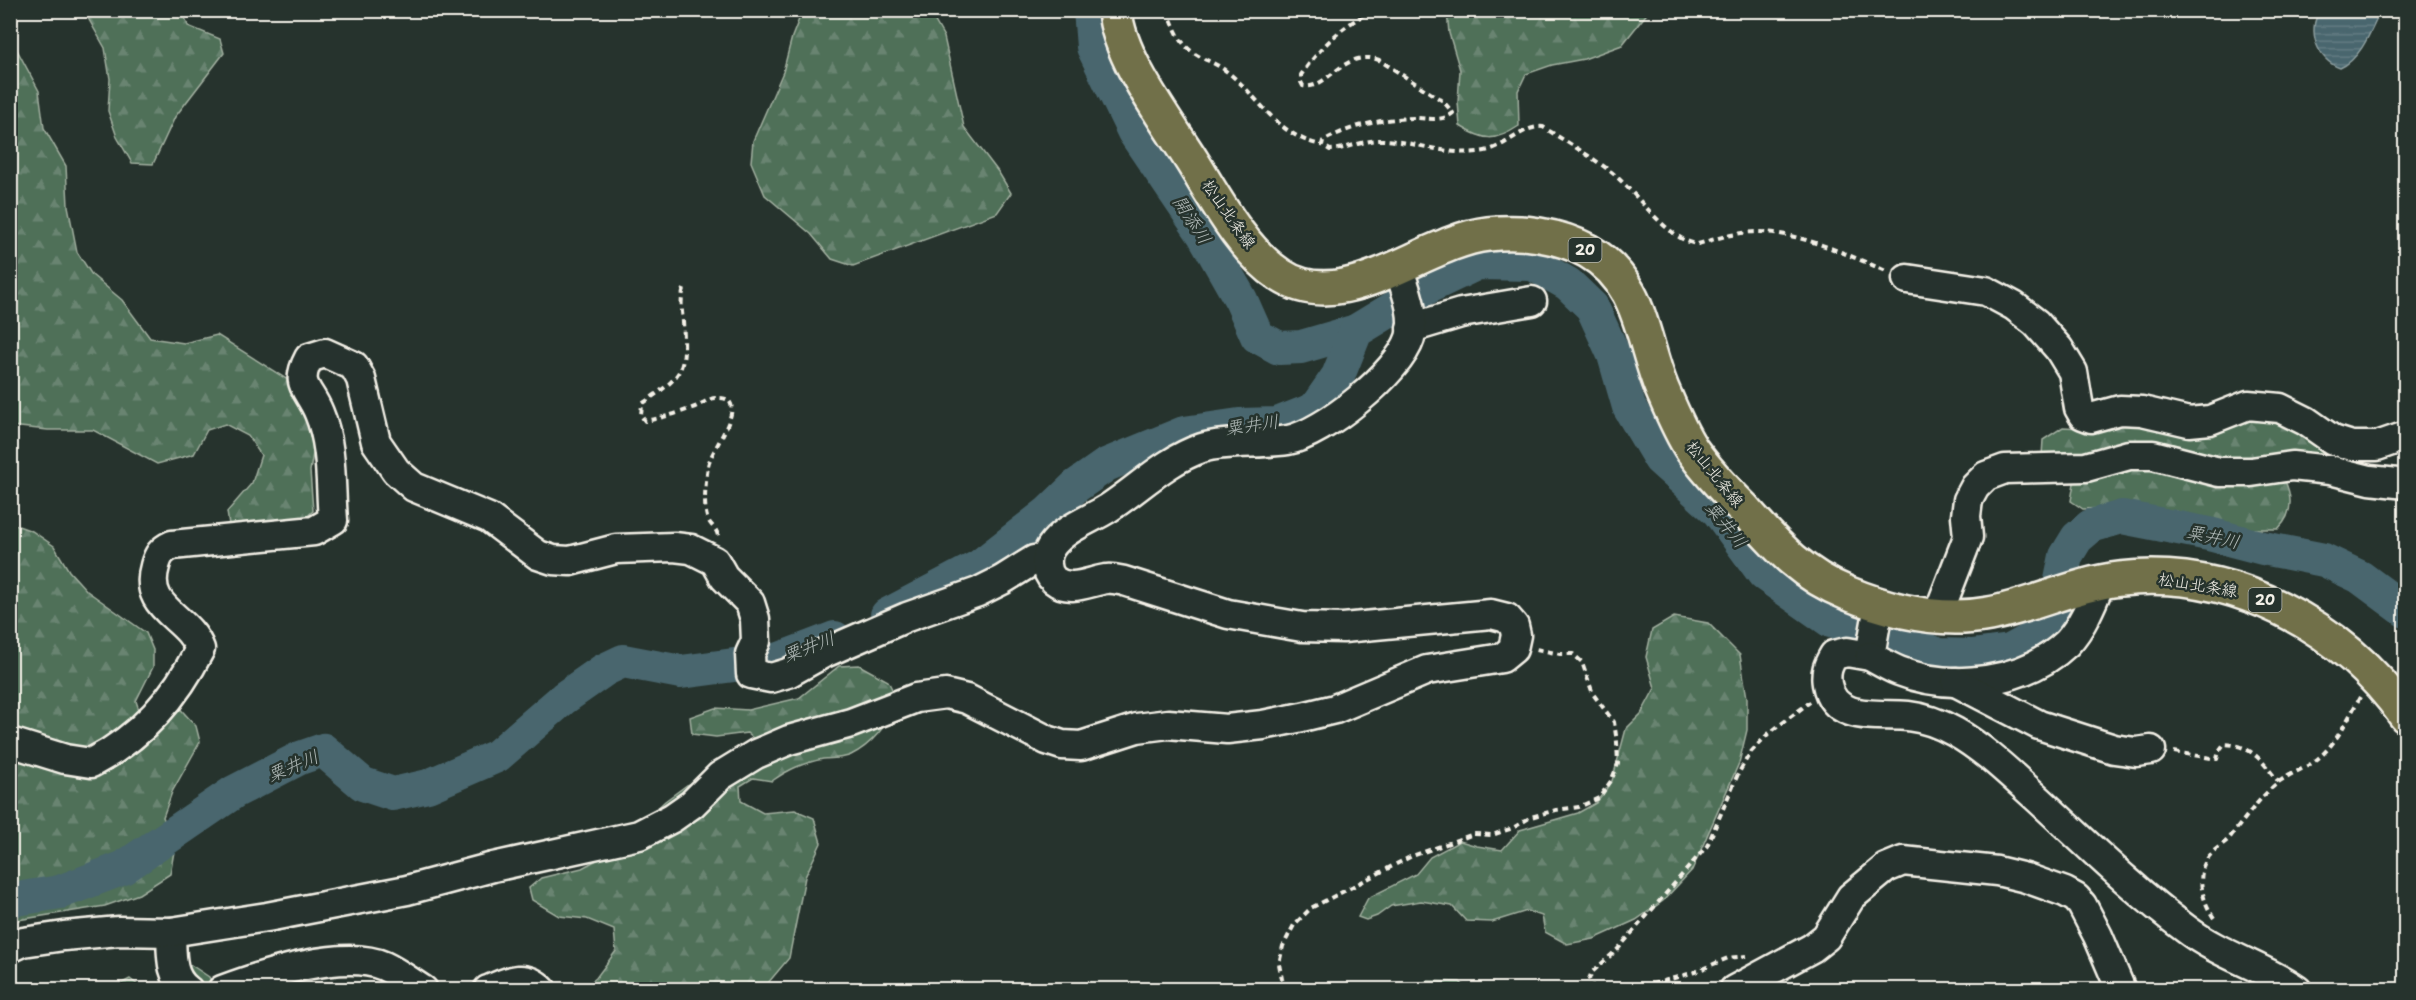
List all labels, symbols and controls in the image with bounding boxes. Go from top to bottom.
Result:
street label: 松山北条線 [1197,175,1261,253]
water label: 開添川 [1167,191,1217,249]
road number: 20 [1568,238,1602,262]
water label: 粟井川 [1224,409,1280,441]
street label: 松山北条線 [1682,436,1748,512]
water label: 粟井川 [1700,496,1752,554]
water label: 粟井川 [2184,520,2242,554]
street label: 松山北条線 [2157,568,2239,602]
road number: 20 [2248,588,2282,612]
water label: 粟井川 [779,626,839,668]
water label: 粟井川 [263,744,323,788]

